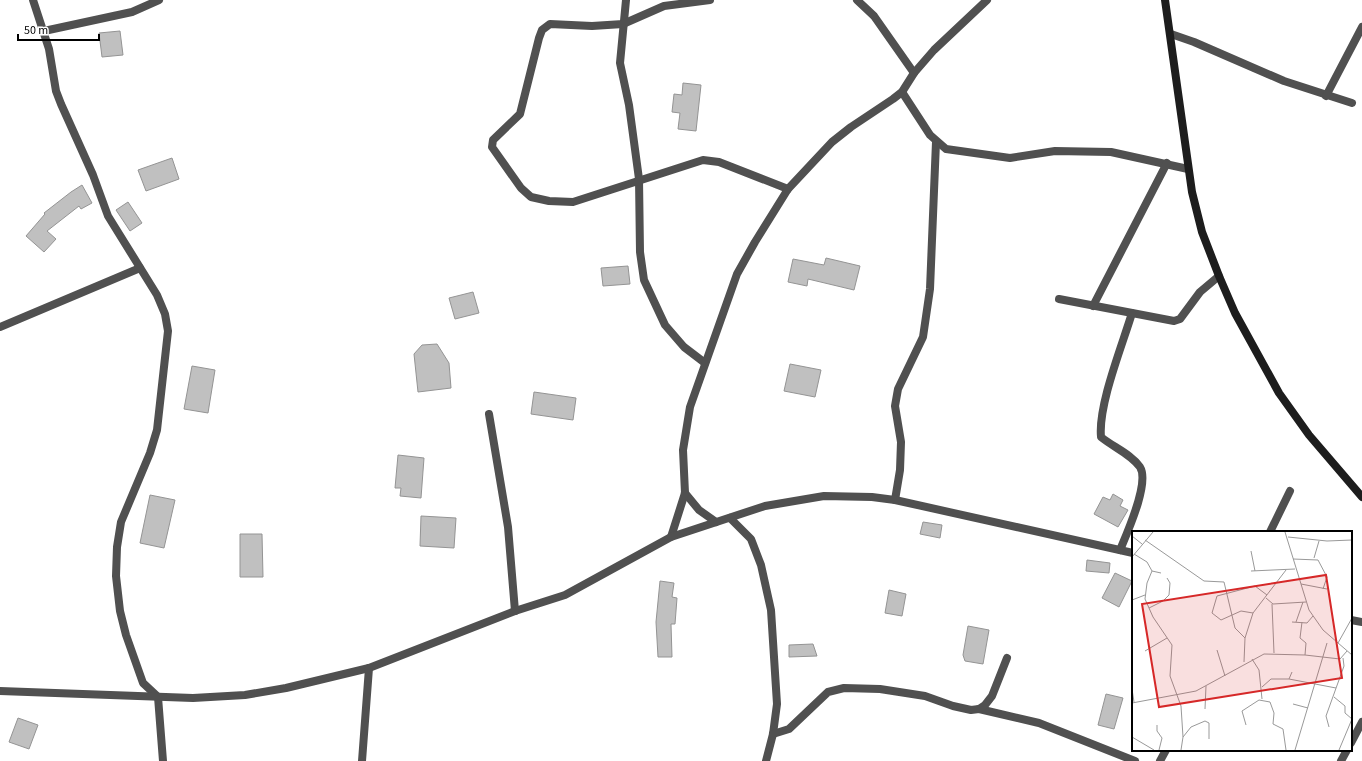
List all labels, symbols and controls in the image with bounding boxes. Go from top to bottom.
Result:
scale bar [18,16,99,42]
text: 50 m [24,22,48,39]
inset map [1132,531,1352,751]

